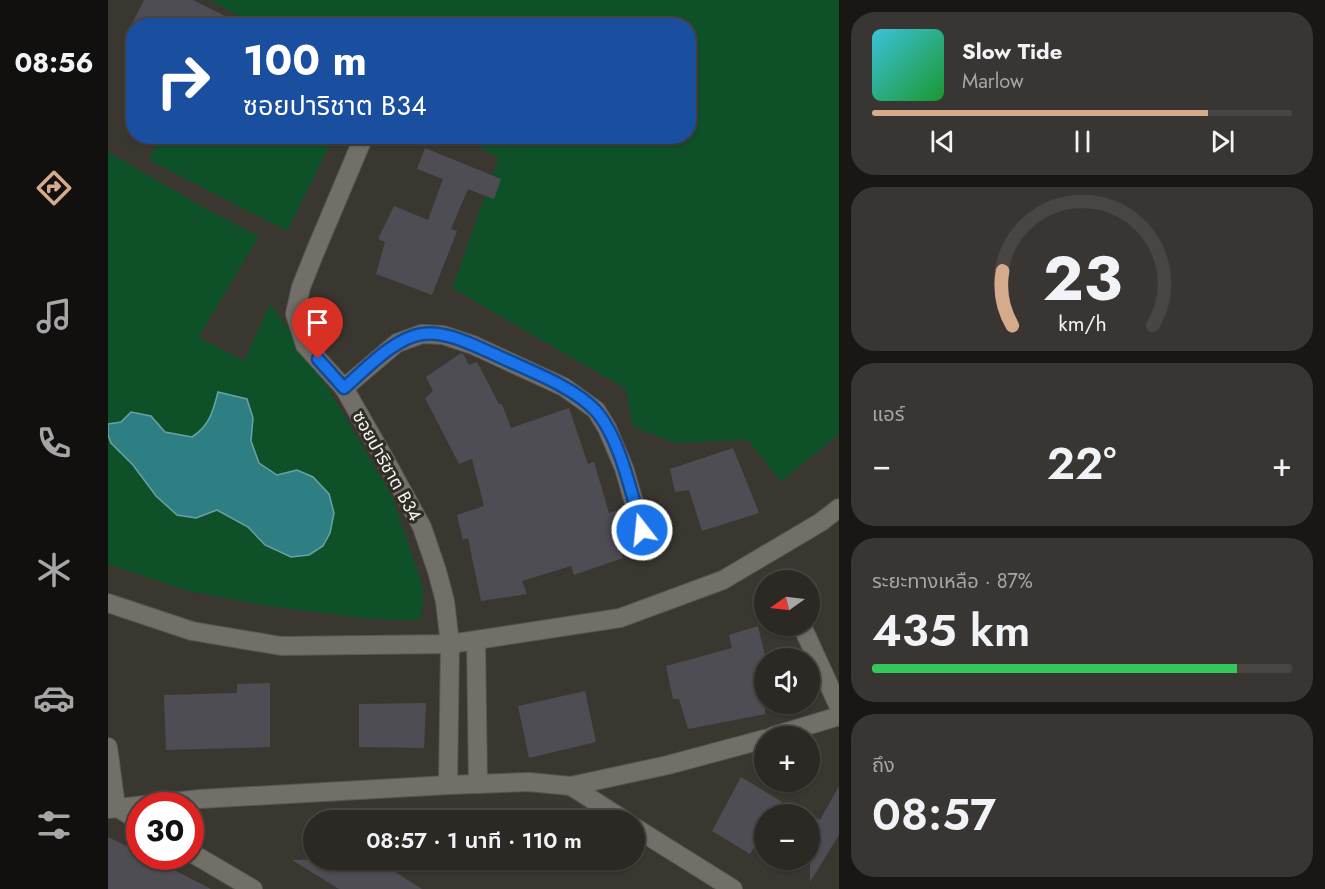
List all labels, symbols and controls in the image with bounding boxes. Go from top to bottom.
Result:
text: 100 m [243,30,367,91]
text: Slow Tide [962,35,1062,67]
icon: right [144,42,222,120]
text: 08:56 [15,43,93,82]
text: Marlow [962,67,1024,96]
text: ซอยปาริชาต B34 [243,86,427,125]
icon: previous [926,125,959,158]
icon: pause [1066,125,1099,158]
icon: next [1206,125,1239,158]
icon: directions [33,167,75,209]
text: 23 [1042,233,1122,323]
icon: music [33,295,75,337]
pin [292,297,343,359]
icon: arrive [301,306,334,339]
text: km/h [1058,309,1106,340]
text: แอร์ [872,400,904,429]
street label: ซอยปาริชาต B34 [346,406,428,526]
icon: phone [33,422,75,464]
text: 22° [1047,431,1116,496]
text: − [872,441,891,488]
text: + [1272,441,1292,488]
position arrow [610,498,674,562]
icon: climate [33,549,75,591]
text: ระยะทางเหลือ · 87% [872,567,1033,596]
north arrow [754,570,820,636]
map controls [754,570,820,870]
text: 435 km [872,598,1030,663]
button: sound [754,648,820,714]
icon: car [33,677,75,719]
button: + [754,726,820,792]
text: ถึง [872,751,895,780]
text: 08:57 [872,782,996,847]
speed limit sign: 30 [126,792,204,870]
icon: filters [33,804,75,846]
button: − [754,804,820,870]
text: 08:57 · 1 นาที · 110 m [366,824,582,856]

